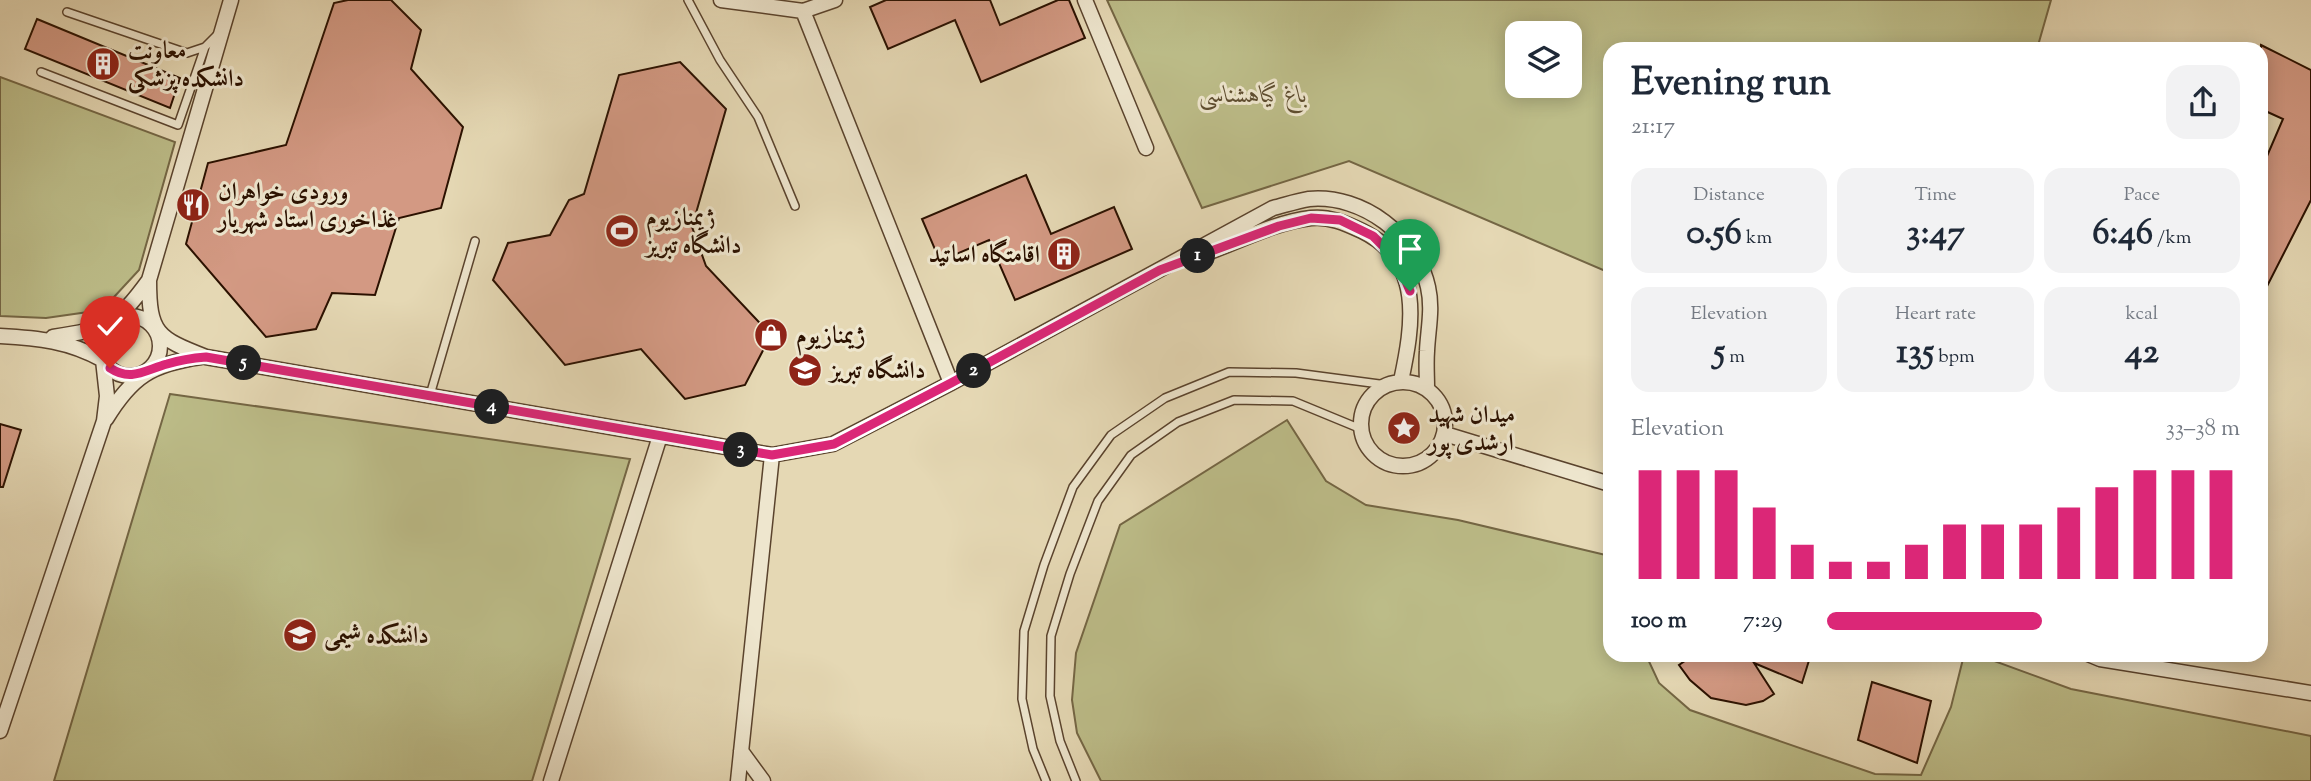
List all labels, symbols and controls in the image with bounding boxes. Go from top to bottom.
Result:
map controls [1505,21,1582,98]
button: layers [1505,21,1582,98]
place label: معاونت دانشکده پزشکی [128,35,244,97]
building icon: معاونت دانشکده پزشکی [84,45,122,83]
text: Evening run [1631,58,1831,112]
button: share [2166,65,2240,139]
park label: باغ گیاهشناسی [1199,79,1308,114]
text: 21:17 [1631,111,1675,144]
place label: ورودی خواهران غذاخوری استاد شهریار [215,176,397,238]
text: Distance [1693,182,1765,209]
text: Time [1914,182,1957,209]
text: Pace [2124,182,2160,209]
restaurant icon: ورودی خواهران غذاخوری استاد شهریار [174,186,212,224]
place label: ژیمنازیوم دانشگاه تبریز [643,202,742,264]
text: 0.56 [1686,209,1742,260]
text: 3:47 [1906,209,1965,260]
text: 6:46 [2092,209,2153,260]
sports icon: ژیمنازیوم دانشگاه تبریز [603,212,641,250]
pin [1380,219,1440,291]
text: km [1742,225,1772,252]
text: /km [2153,225,2191,252]
icon: arrive [1391,230,1429,268]
building icon: اقامتگاه اساتید [1045,235,1083,273]
place label: اقامتگاه اساتید [929,238,1040,273]
pin: 1 [1180,238,1216,274]
text: 1 [1194,242,1201,269]
pin [80,296,140,368]
text: Elevation [1691,301,1768,328]
text: Heart rate [1895,301,1976,328]
text: kcal [2125,301,2158,328]
icon: check [91,307,129,345]
shop icon: ژیمنازیوم [752,316,790,354]
place label: ژیمنازیوم [796,320,866,356]
text: 5 [1713,328,1725,379]
text: 135 [1896,328,1934,379]
text: 42 [2125,328,2159,379]
text: m [1725,344,1745,371]
text: bpm [1934,344,1975,371]
pin: 5 [226,346,262,380]
text: 5 [240,349,247,376]
school or university icon: دانشگاه تبریز [786,351,824,389]
place label: دانشگاه تبریز [827,354,926,389]
pin: 2 [956,354,992,388]
text: 2 [969,357,978,384]
pin: 4 [475,390,510,424]
text: 4 [487,393,496,420]
place label: میدان شهید ارشدی پور [1425,399,1515,461]
place icon: میدان شهید ارشدی پور [1385,409,1423,447]
text: Elevation [1631,413,1724,446]
text: 33–38 m [2165,413,2240,446]
pin: 3 [724,433,758,468]
text: 3 [737,436,744,463]
text: 100 m [1631,605,1687,638]
text: 7:29 [1743,605,1782,638]
school or university icon: دانشکده شیمی [281,616,319,654]
place label: دانشکده شیمی [324,620,429,654]

